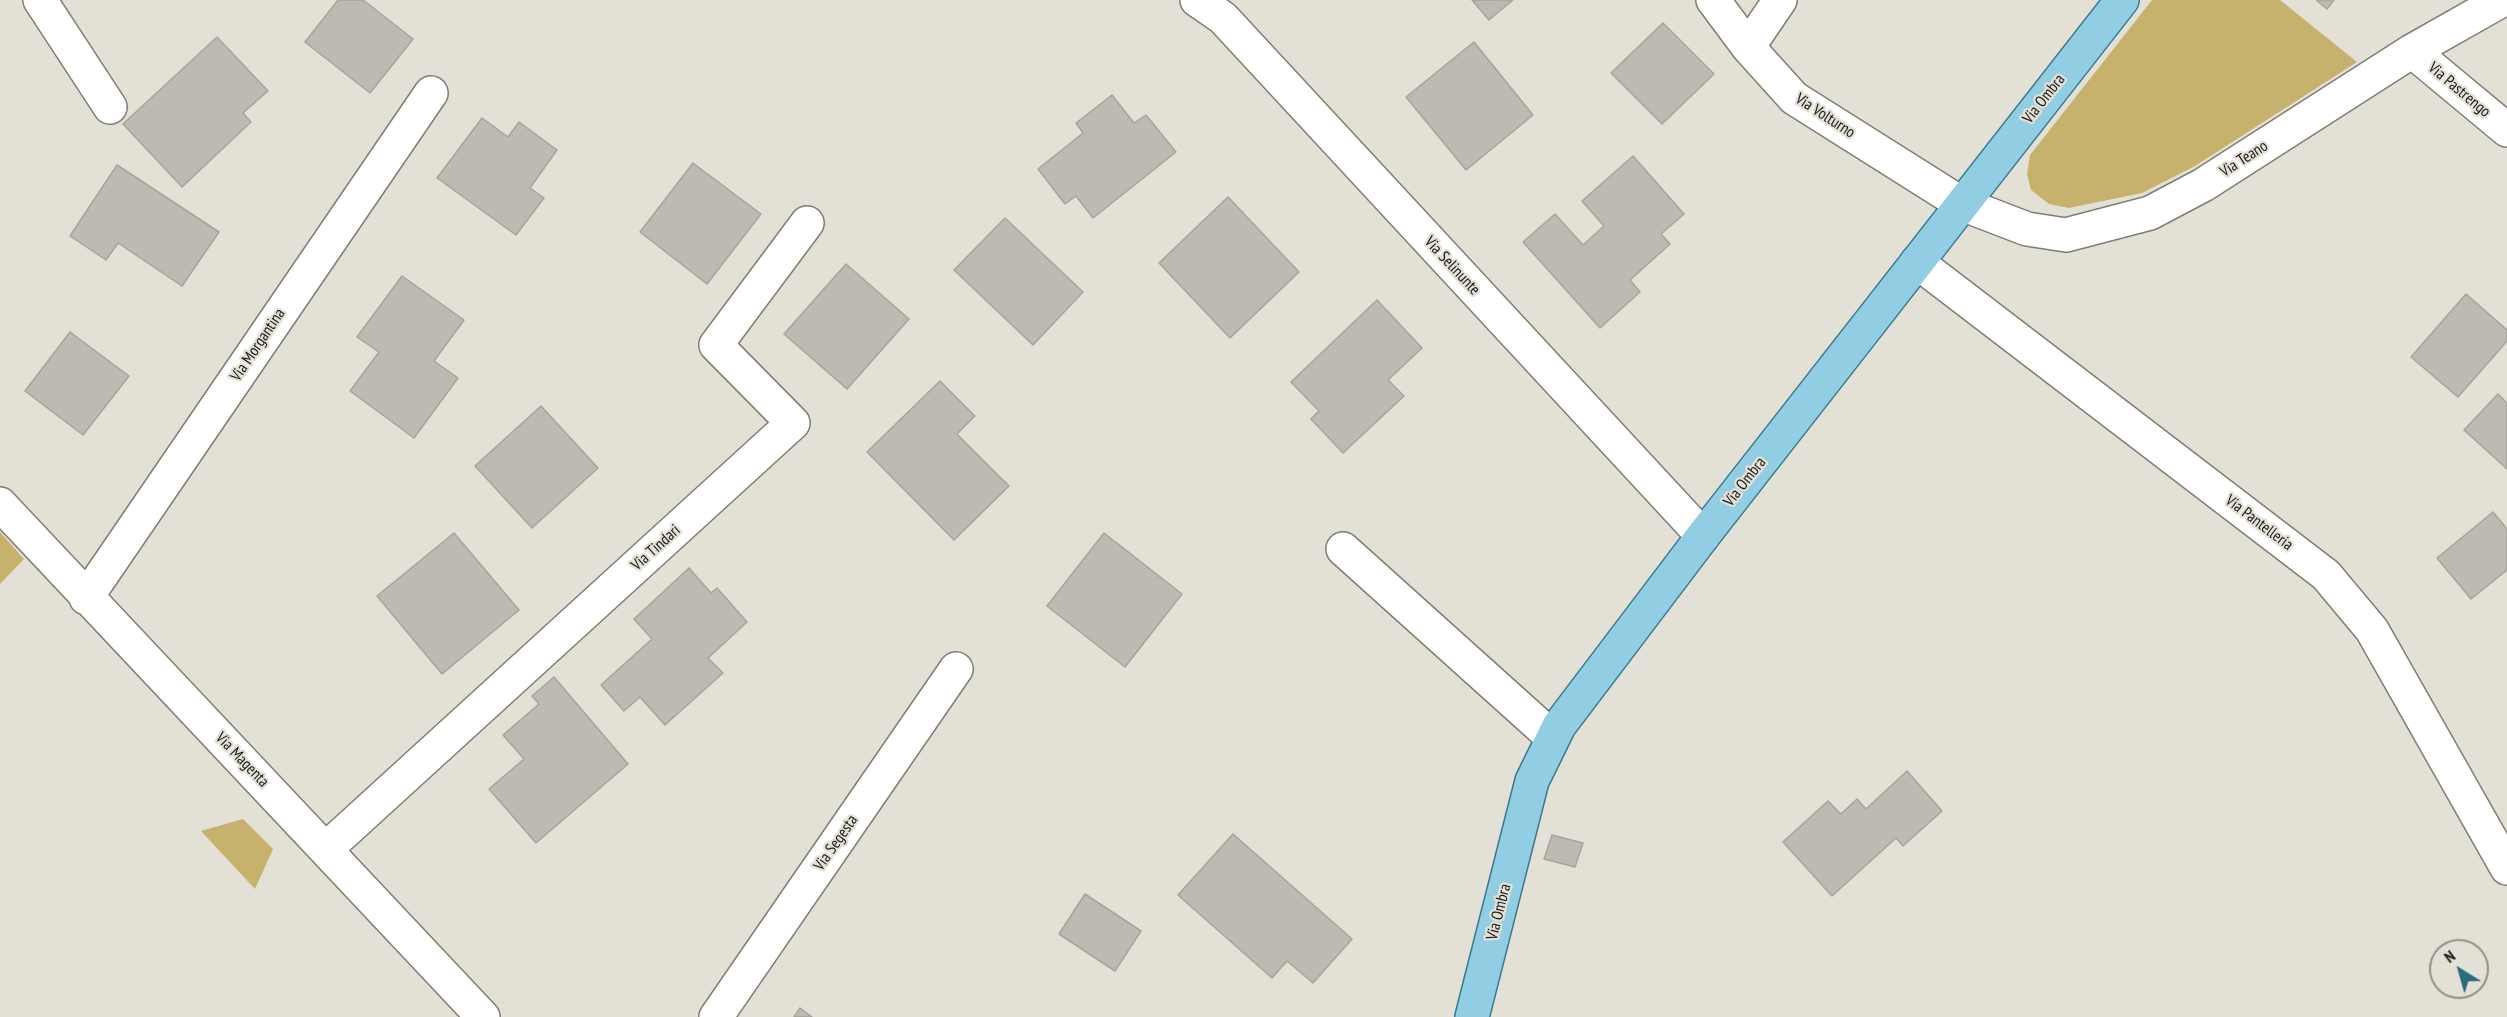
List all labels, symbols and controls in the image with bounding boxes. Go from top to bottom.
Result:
street label: Via Pastrengo [2424,58,2494,122]
street label: Via Ombra [2019,70,2069,128]
street label: Via Volturno [1791,90,1859,142]
street label: Via Teano [2216,136,2272,182]
street label: Via Selinunte [1420,233,1484,299]
street label: Via Morgantina [227,305,289,385]
street label: Via Ombra [1720,453,1770,511]
street label: Via Pantelleria [2221,491,2297,555]
street label: Via Tindari [627,521,685,575]
street label: Via Magenta [211,729,273,791]
street label: Via Segesta [810,811,862,875]
street label: Via Ombra [1483,882,1515,942]
north arrow [2429,939,2489,999]
text: N [2440,946,2459,967]

